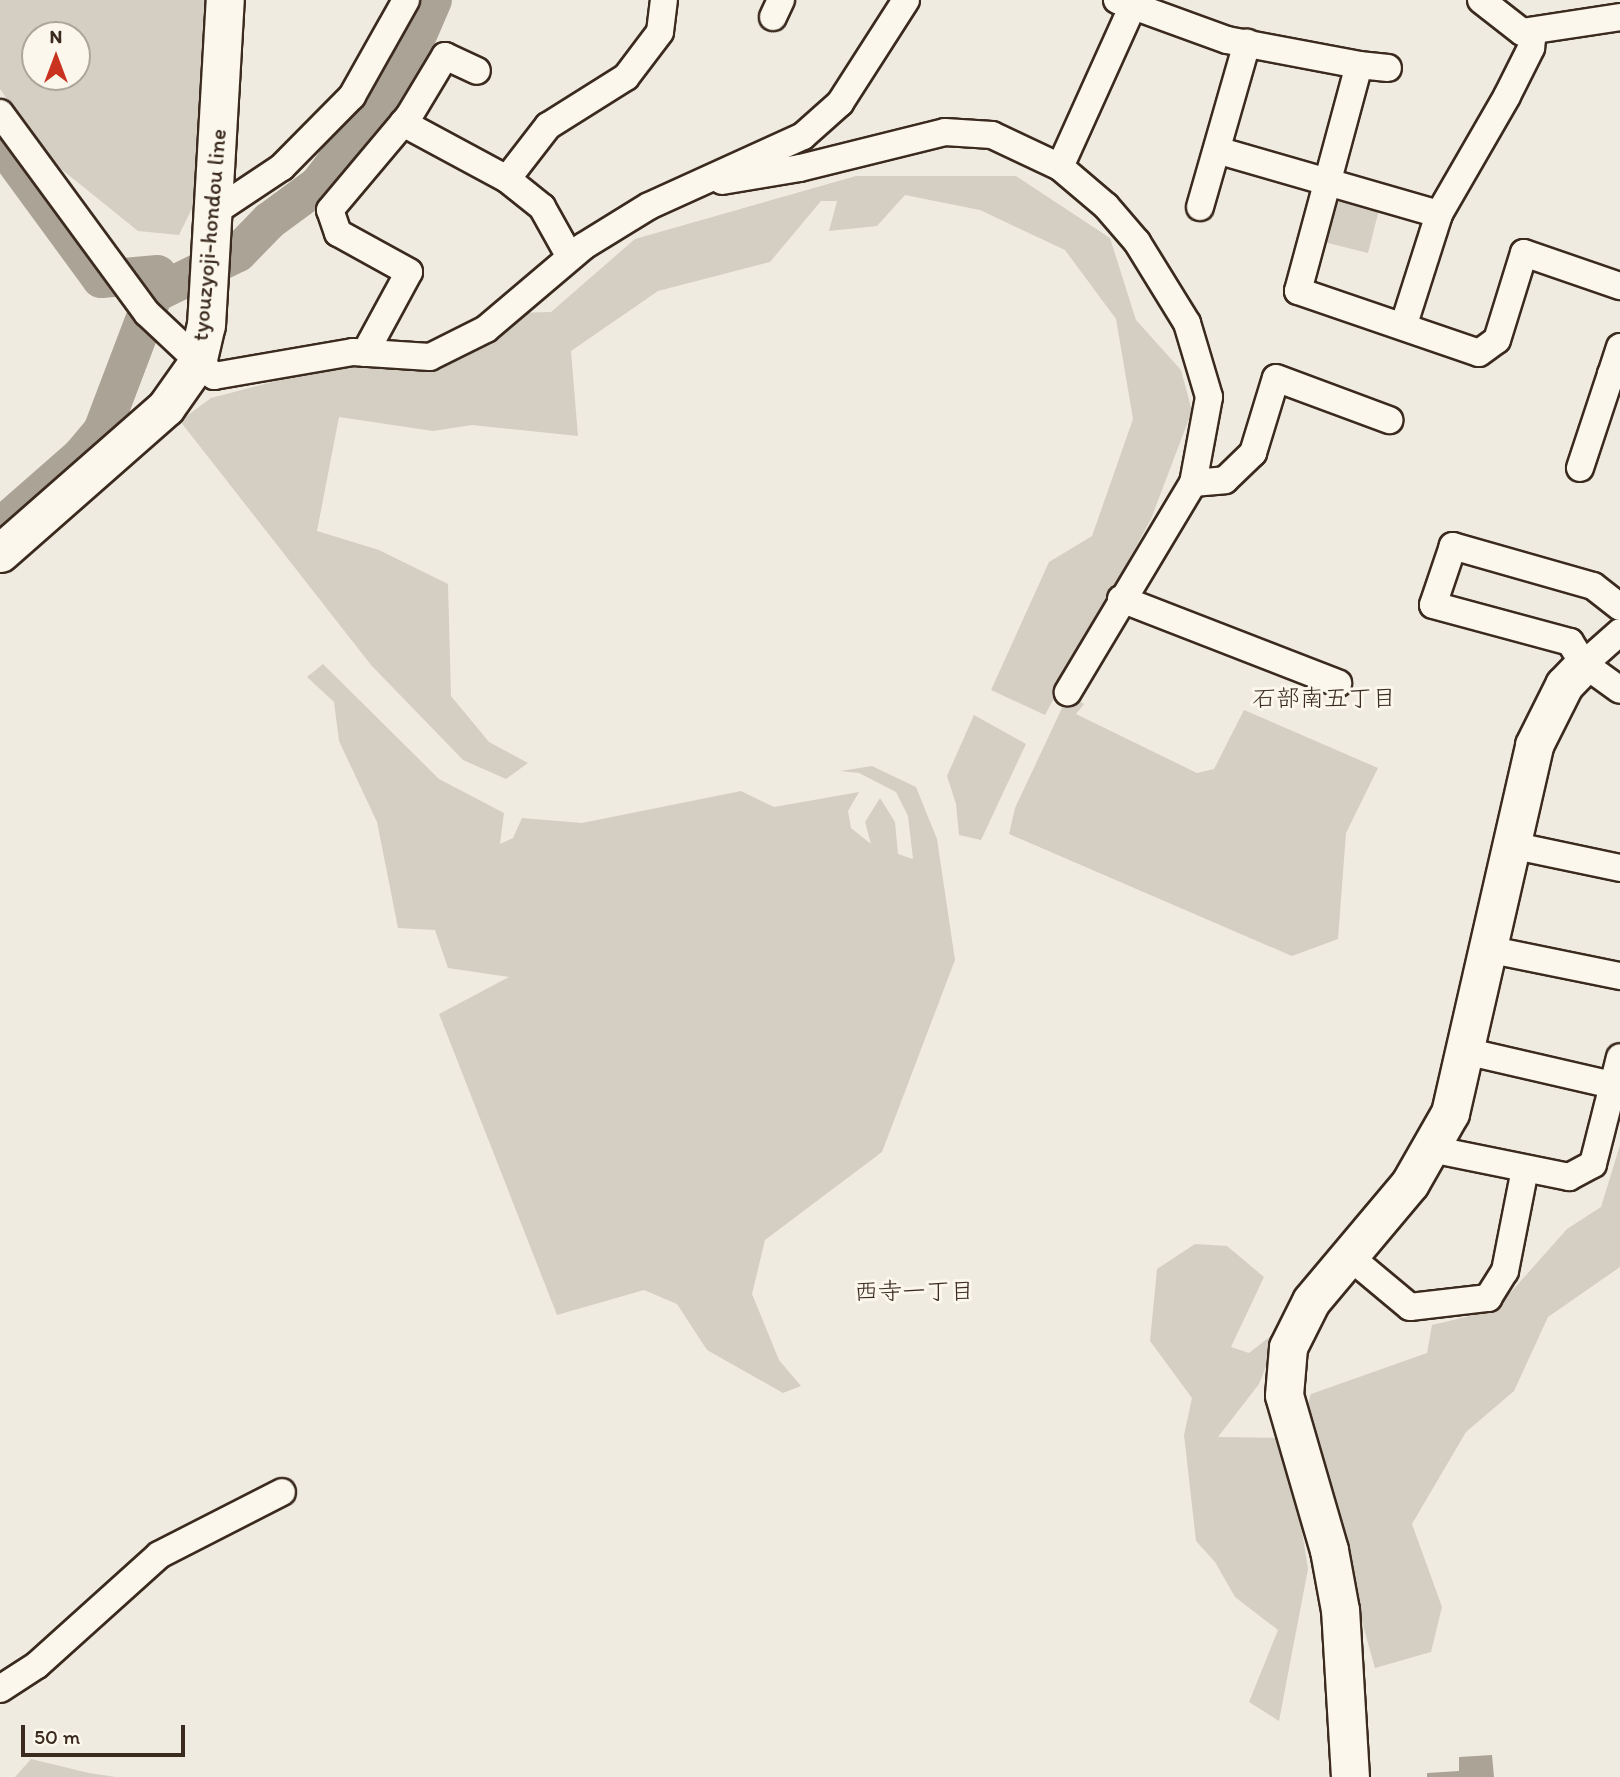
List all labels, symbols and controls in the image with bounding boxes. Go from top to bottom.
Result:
north arrow [21,21,91,91]
text: N [50,25,62,48]
street label: tyouzyoji-hondou line [186,128,232,342]
district label: 石部南五丁目 [1252,684,1396,712]
district label: 西寺一丁目 [854,1277,974,1305]
scale bar [24,1710,189,1754]
text: 50 m [34,1724,80,1749]

